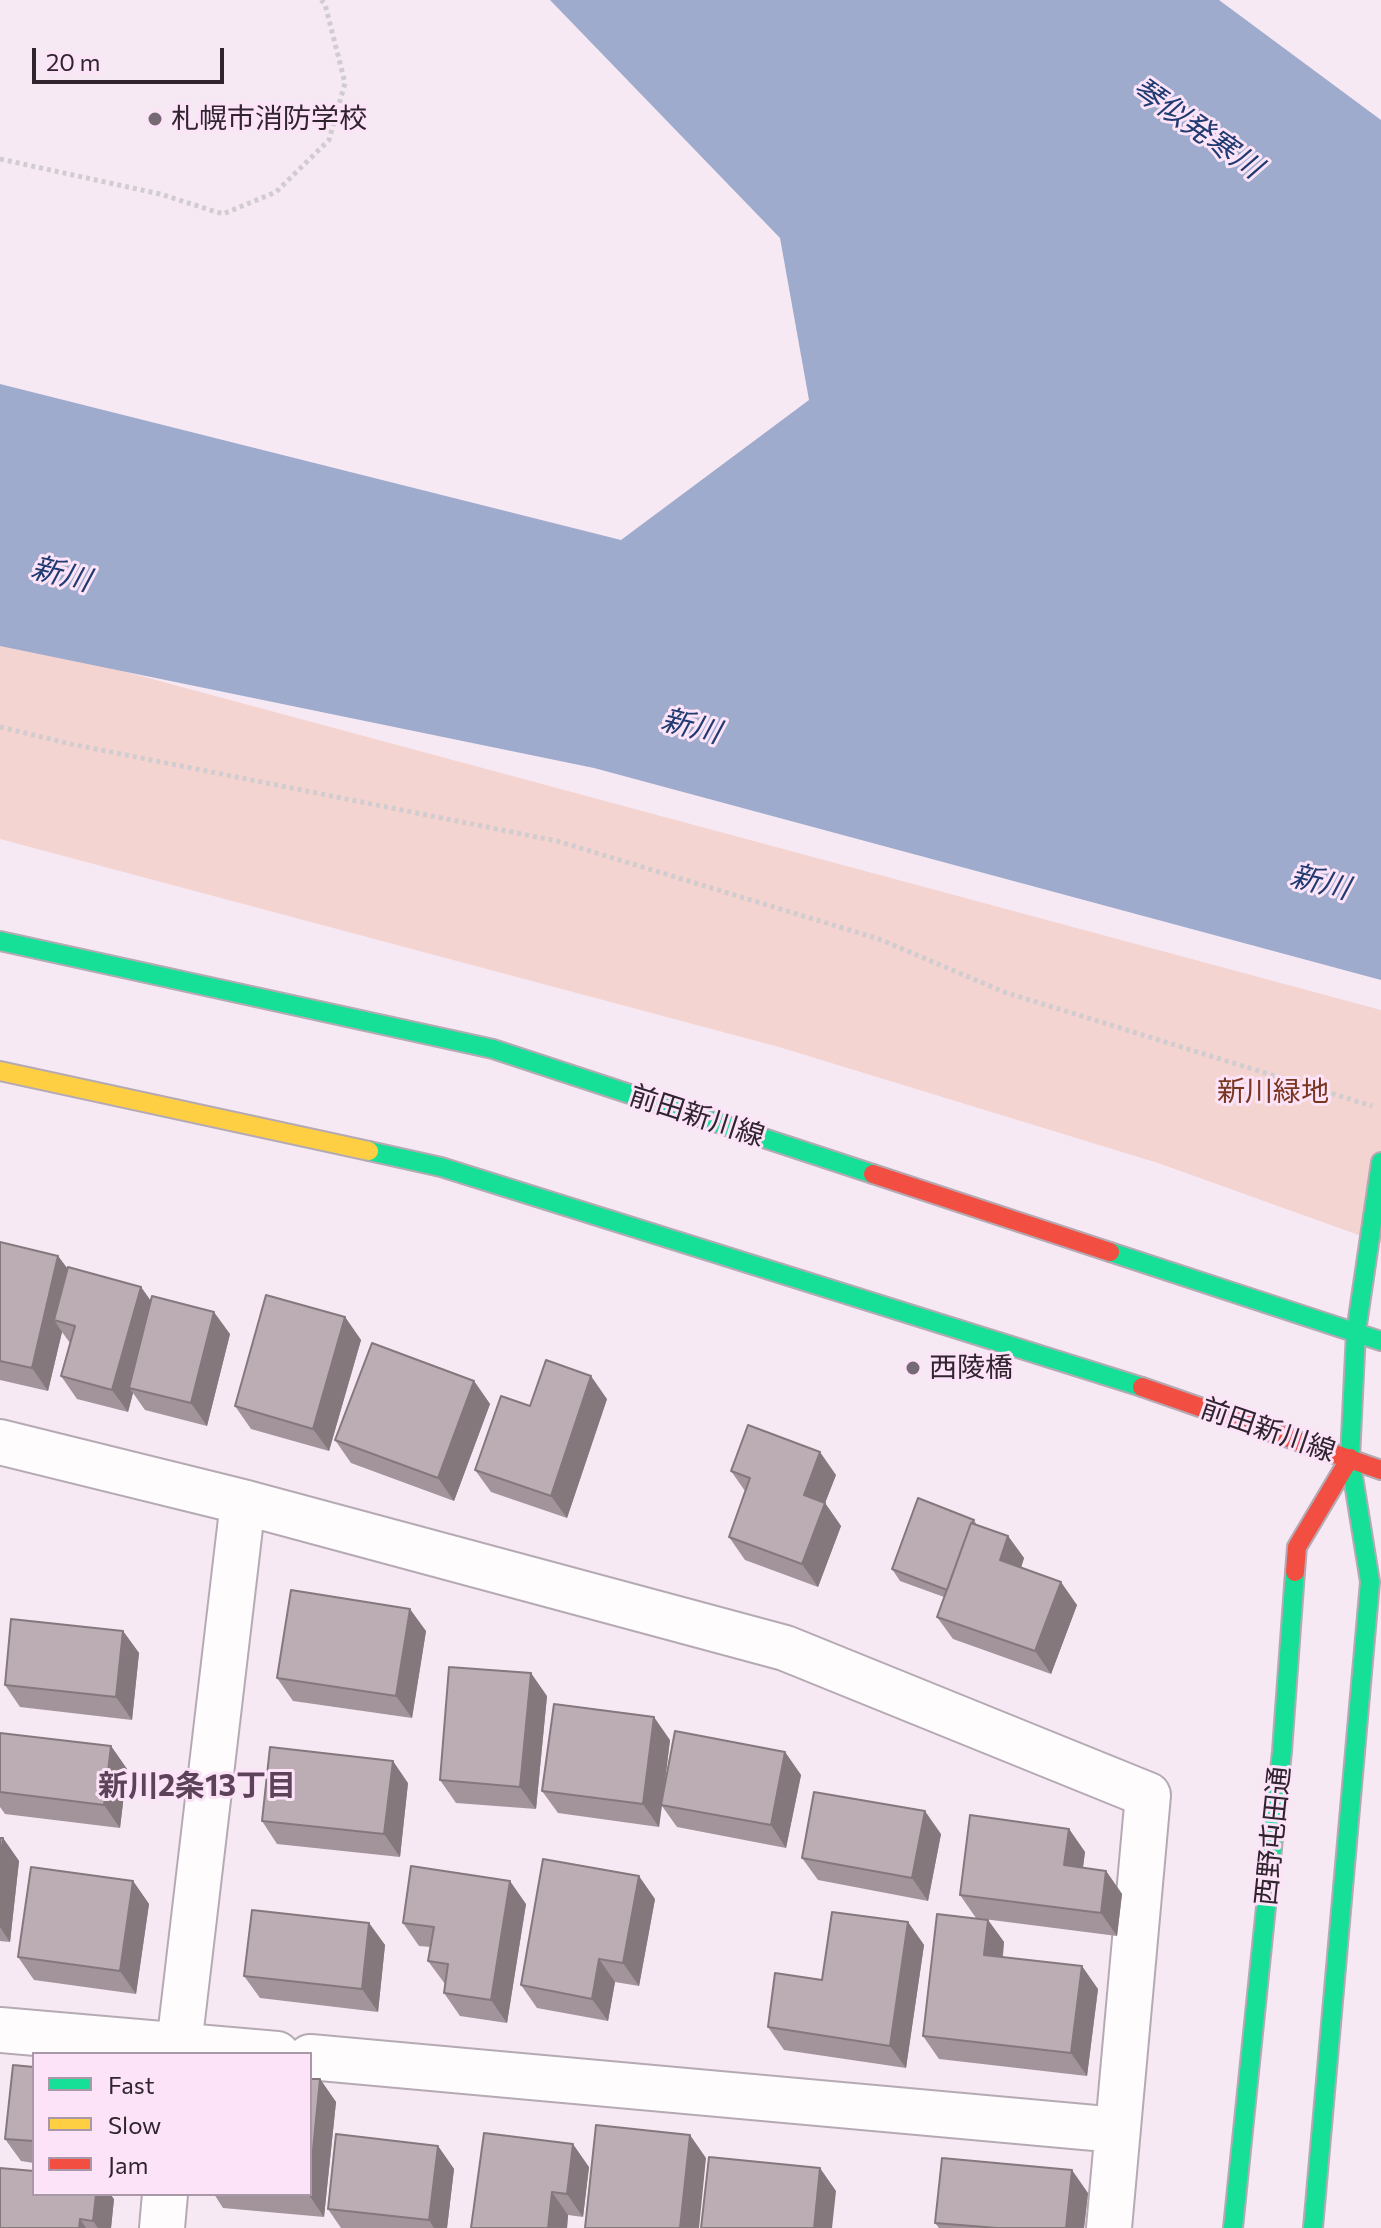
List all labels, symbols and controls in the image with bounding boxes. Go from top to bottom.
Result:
scale bar [36,32,228,82]
text: 20 m [46,47,100,76]
water label: 琴似発寒川 [1125,70,1269,186]
place label: 札幌市消防学校 [171,102,367,136]
marker: 札幌市消防学校 [146,110,164,128]
water label: 新川 [28,549,94,599]
water label: 新川 [658,701,724,751]
water label: 新川 [1287,857,1353,907]
park label: 新川緑地 [1217,1075,1329,1109]
street label: 前田新川線 [625,1078,769,1154]
place label: 西陵橋 [929,1351,1013,1385]
marker: 西陵橋 [904,1359,922,1377]
street label: 前田新川線 [1196,1391,1340,1469]
street label: 西野屯田通 [1249,1765,1297,1907]
district label: 新川2条13丁目 [98,1768,296,1804]
legend [32,2052,312,2196]
text: Fast [108,2070,155,2099]
text: Slow [108,2110,161,2139]
text: Jam [108,2150,148,2179]

